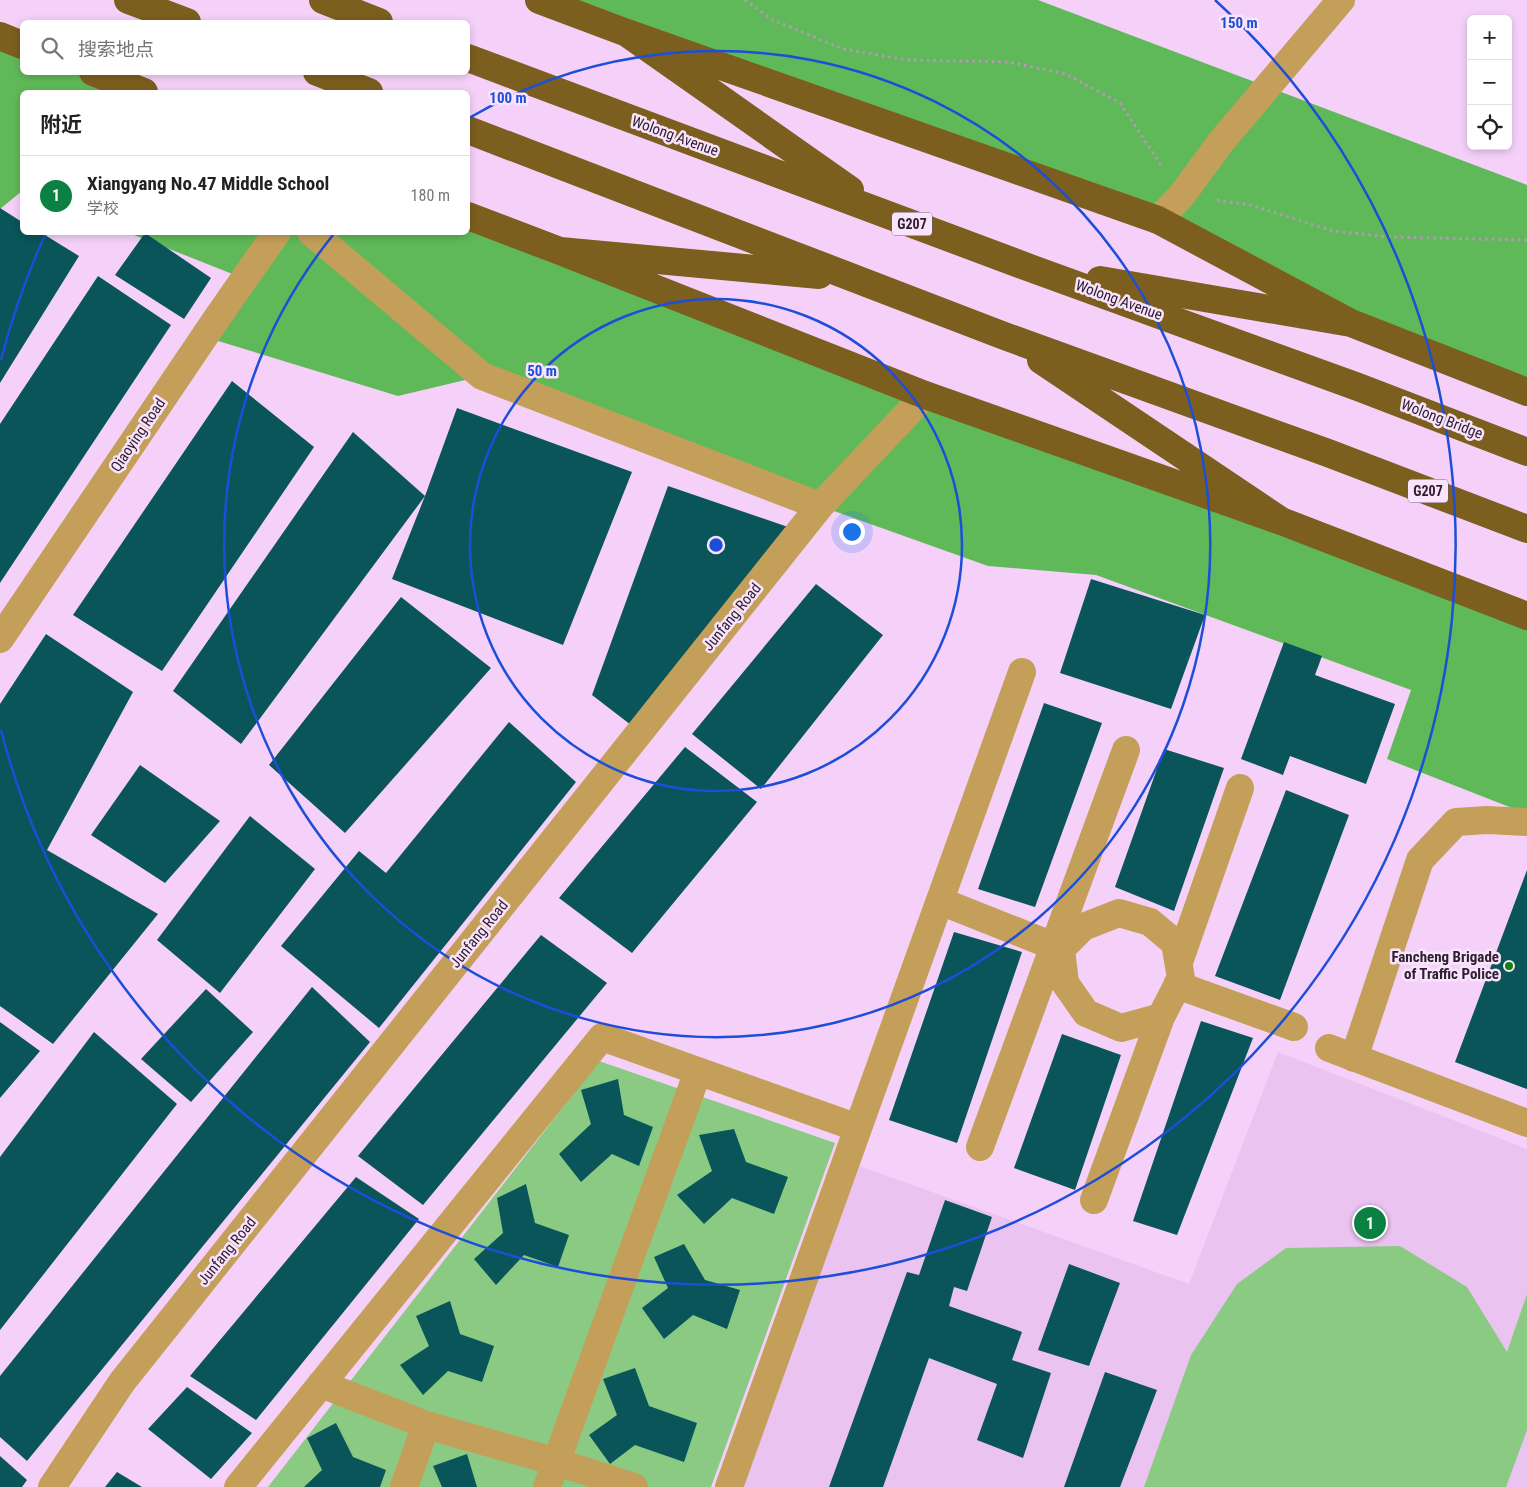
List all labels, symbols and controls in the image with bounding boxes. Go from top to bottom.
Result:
text: 150 m [1220,14,1258,32]
map controls [1467,15,1512,150]
button: + [1467,15,1512,60]
search box [20,20,470,75]
icon: search [38,34,66,62]
text: 搜索地点 [78,38,154,61]
button: − [1467,60,1512,105]
text: 100 m [489,89,527,107]
button: locate [1467,105,1512,150]
street label: Wolong Avenue [629,112,721,160]
text: 附近 [40,113,82,137]
text: Xiangyang No.47 Middle School [87,172,329,195]
text: 1 [52,186,60,205]
text: 180 m [411,186,450,205]
text: 学校 [87,199,119,218]
road number: G207 [892,212,932,235]
street label: Wolong Avenue [1073,276,1165,324]
text: 50 m [527,362,557,380]
street label: Qiaoying Road [107,395,169,475]
street label: Wolong Bridge [1399,395,1485,443]
road number: G207 [1408,480,1448,502]
your location [839,519,865,545]
centre of rings [707,536,725,554]
street label: Junfang Road [699,580,765,654]
street label: Junfang Road [446,897,512,971]
place label: Fancheng Brigade of Traffic Police [1391,948,1499,983]
marker: Fancheng Brigade of Traffic Police [1503,960,1515,972]
pin: 1 [1354,1204,1386,1242]
street label: Junfang Road [194,1214,260,1288]

